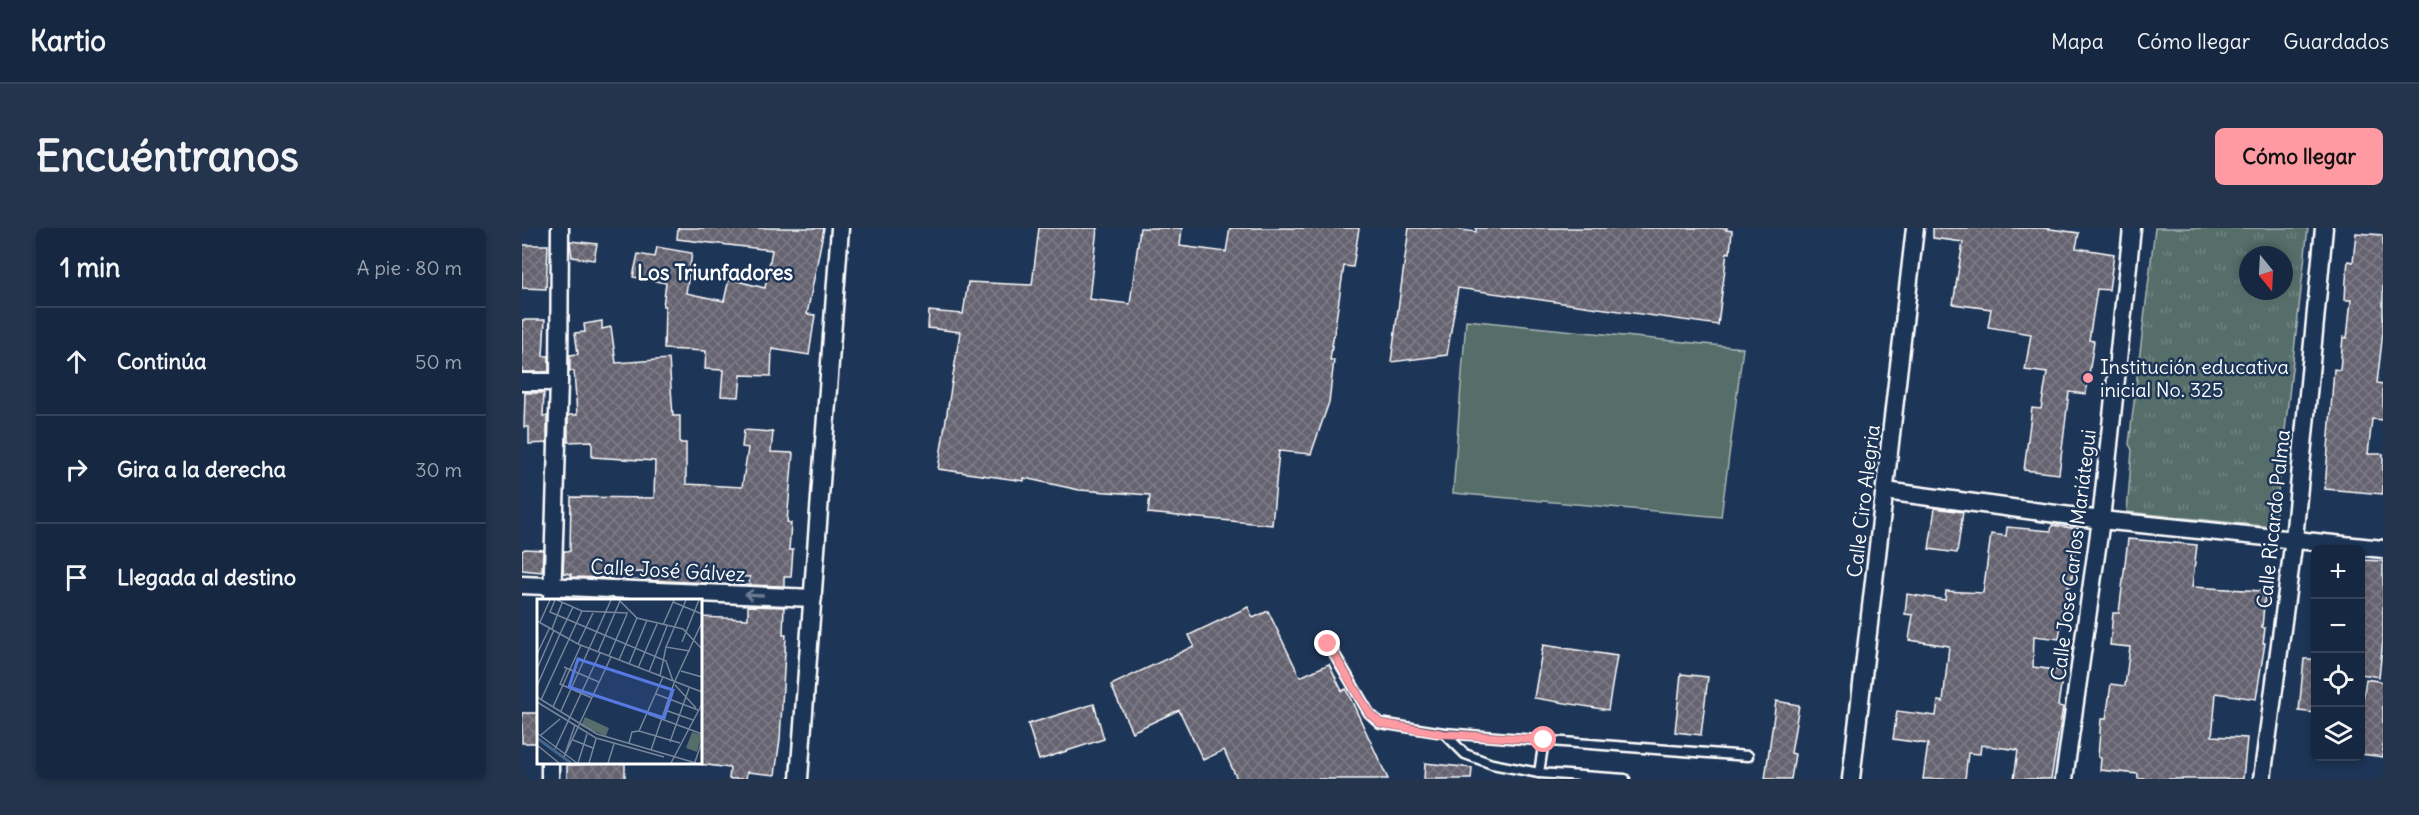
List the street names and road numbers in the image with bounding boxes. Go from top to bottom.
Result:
street label: Calle Ciro Alegria [1841,423,1885,579]
street label: Calle Jose Carlos Mariátegui [2045,428,2101,682]
street label: Calle Ricardo Palma [2251,428,2295,610]
street label: Calle José Gálvez [590,553,746,587]

